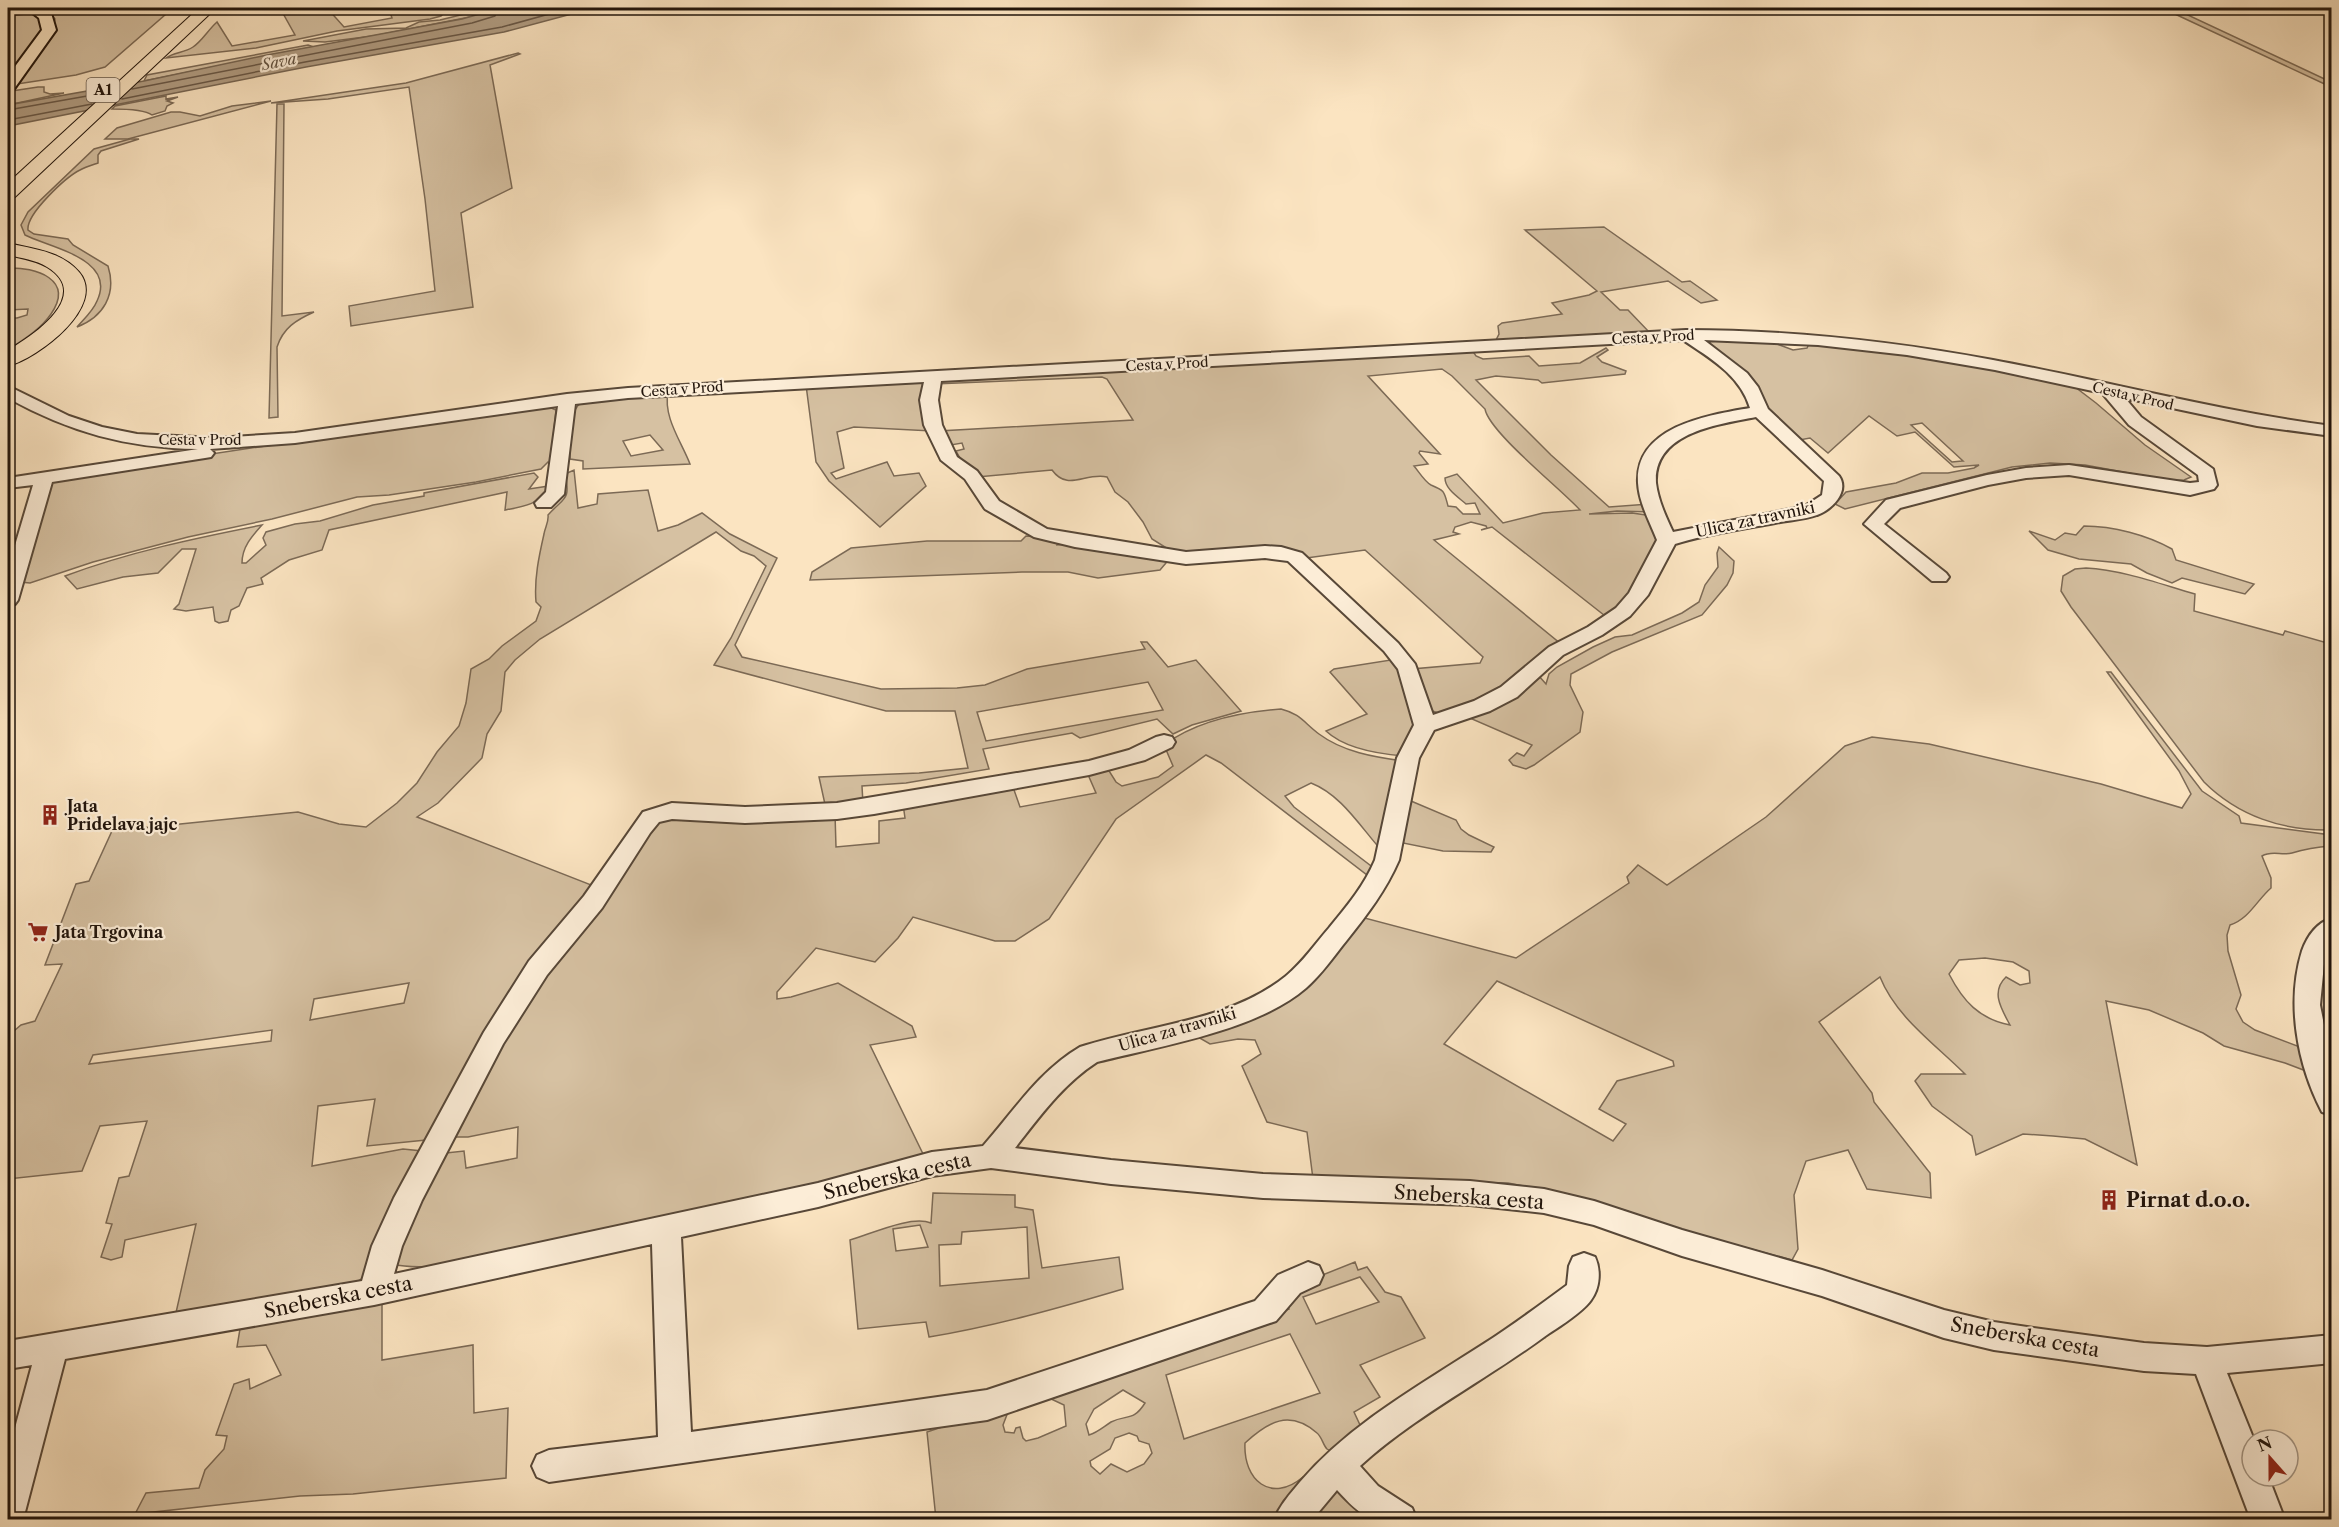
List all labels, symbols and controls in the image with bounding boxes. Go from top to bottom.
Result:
water label: Sava [259,49,298,74]
road number: A1 [86,78,120,102]
street label: Cesta v Prod [1611,326,1695,348]
street label: Cesta v Prod [1125,353,1209,375]
street label: Cesta v Prod [640,377,725,401]
street label: Cesta v Prod [2091,378,2176,414]
street label: Cesta v Prod [158,431,242,449]
street label: Ulica za travniki [1693,497,1817,541]
place label: Jata Pridelava jajc [64,796,178,834]
building icon: Jata Pridelava jajc [38,803,62,827]
supermarket icon: Jata Trgovina [26,920,50,944]
place label: Jata Trgovina [52,922,164,942]
street label: Ulica za travniki [1116,1003,1238,1055]
street label: Sneberska cesta [821,1147,974,1205]
street label: Sneberska cesta [1393,1180,1545,1214]
building icon: Pirnat d.o.o. [2097,1188,2121,1212]
place label: Pirnat d.o.o. [2126,1188,2250,1212]
street label: Sneberska cesta [262,1271,415,1323]
street label: Sneberska cesta [1949,1312,2102,1362]
north arrow [2240,1428,2300,1488]
text: N [2255,1432,2275,1456]

